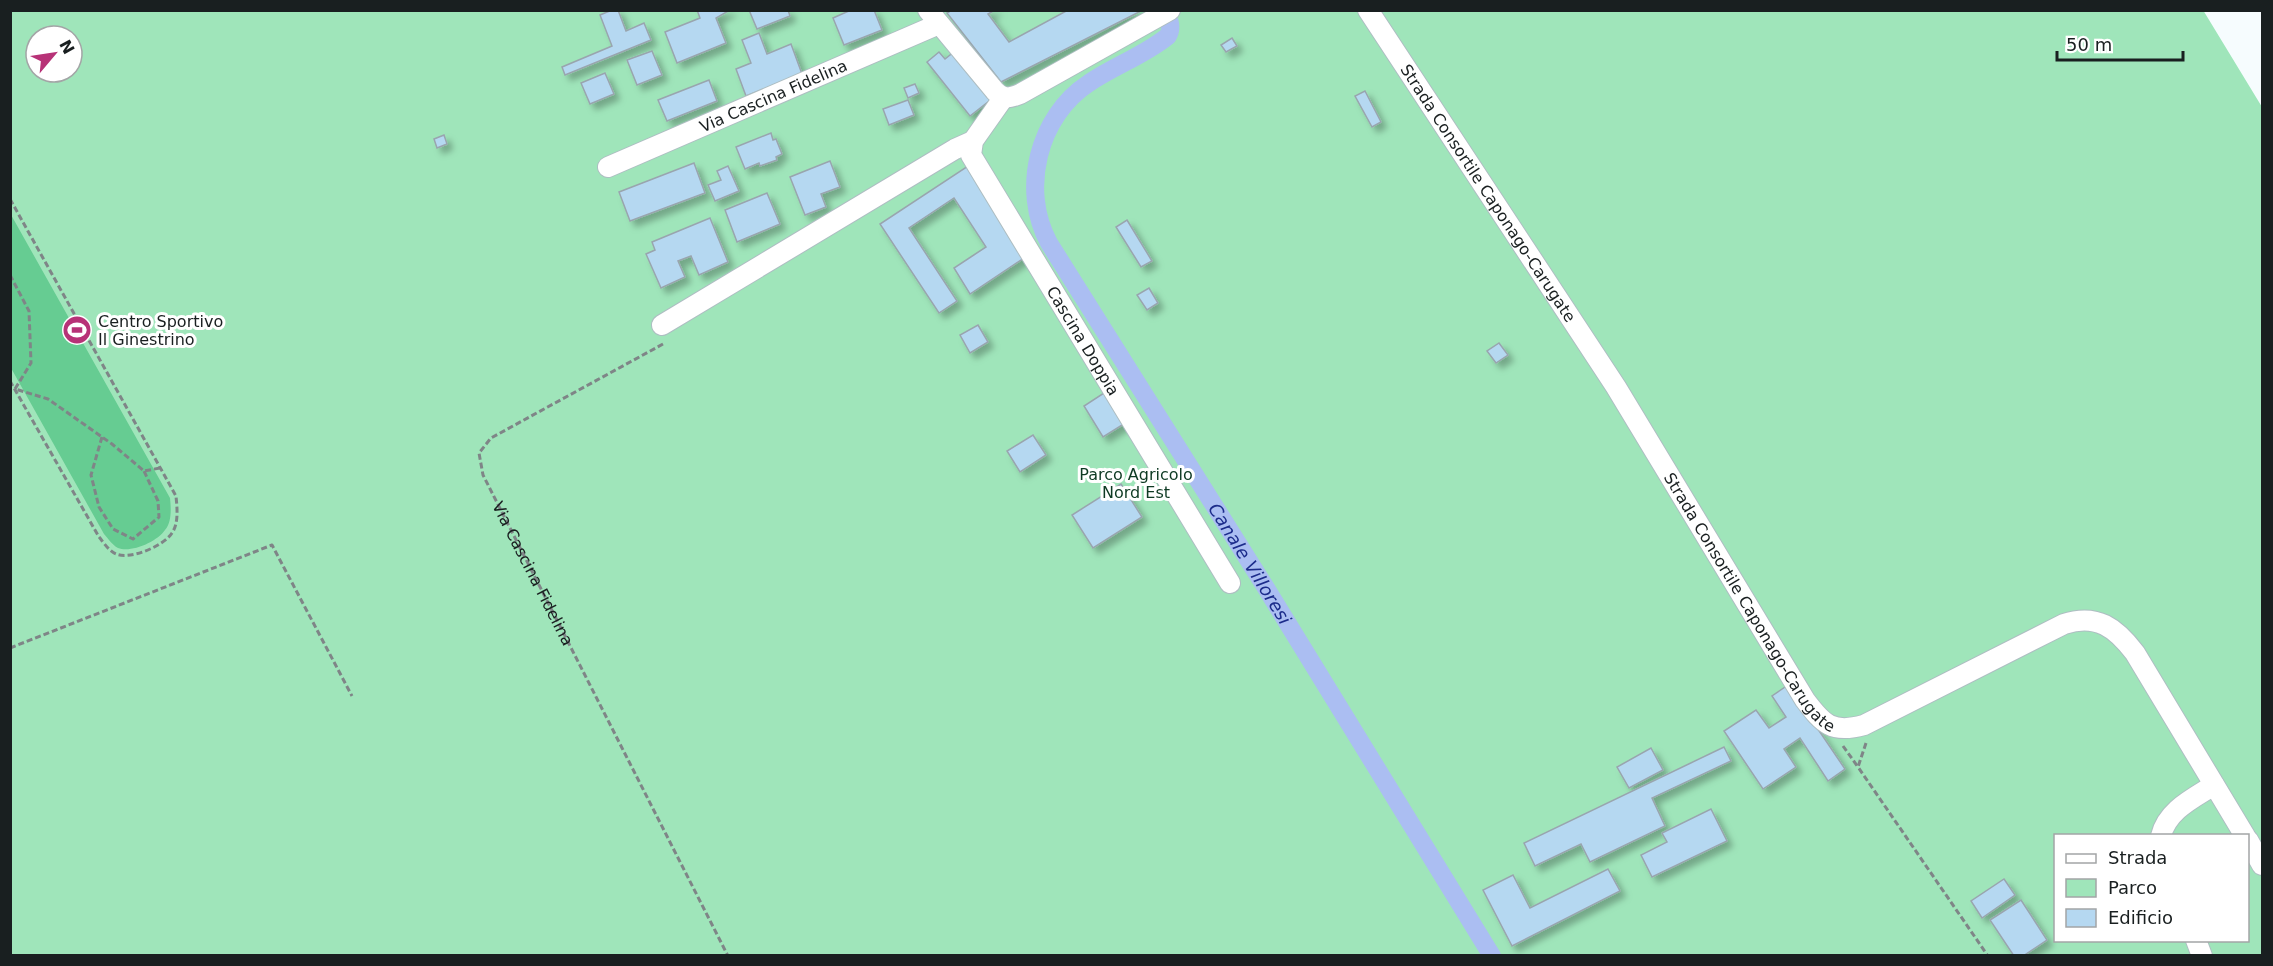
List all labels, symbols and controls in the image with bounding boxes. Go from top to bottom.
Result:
north arrow [24,24,84,84]
scale bar [2057,24,2183,62]
text: 50 m [2066,34,2112,55]
text: N [55,37,78,57]
street label: Via Cascina Fidelina [697,55,850,136]
street label: Strada Consortile Caponago-Carugate [1397,61,1580,325]
street label: Cascina Doppia [1043,283,1124,399]
place label: Centro Sportivo Il Ginestrino [98,312,223,349]
sports icon: Centro Sportivo Il Ginestrino [61,314,93,346]
park label: Parco Agricolo Nord Est [1079,465,1193,502]
street label: Strada Consortile Caponago-Carugate [1660,469,1838,736]
street label: Via Cascina Fidelina [489,498,578,649]
water label: Canale Villoresi [1205,499,1296,628]
legend [2054,834,2249,942]
text: Strada [2108,847,2167,868]
text: Parco [2108,877,2157,898]
text: Edificio [2108,907,2173,928]

